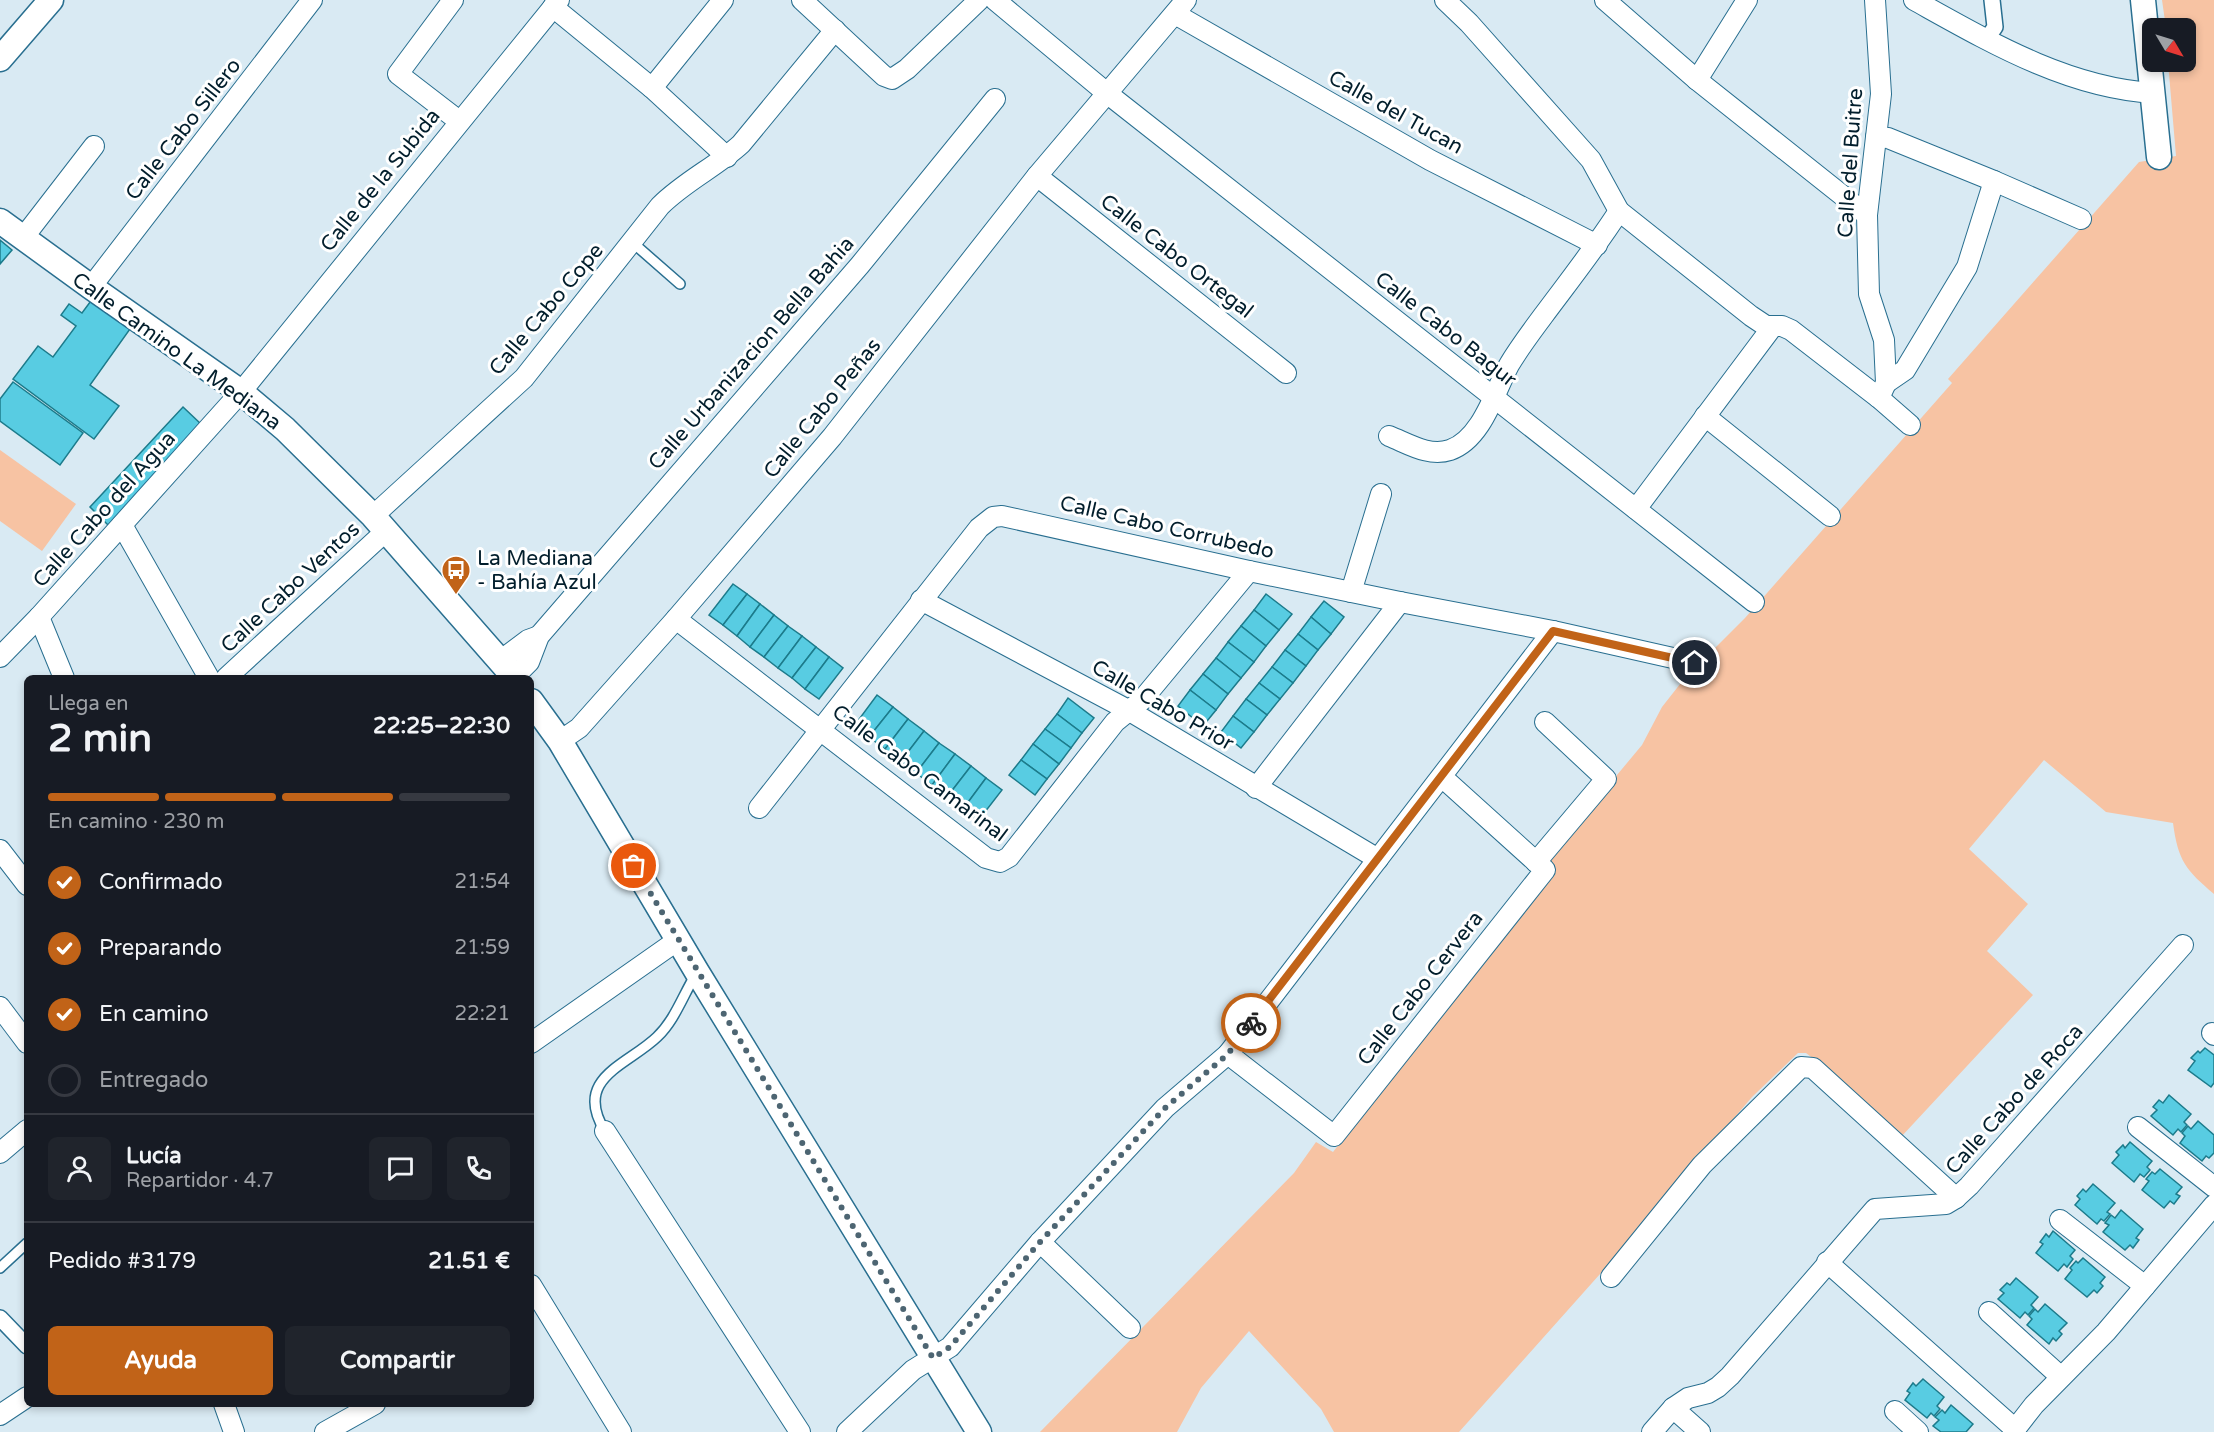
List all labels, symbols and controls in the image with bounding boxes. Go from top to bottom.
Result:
north arrow [2142,18,2196,72]
map controls [2142,18,2196,72]
street label: Calle Cabo Sillero [120,53,246,205]
street label: Calle del Tucan [1324,65,1467,160]
street label: Calle del Buitre [1833,87,1868,239]
street label: Calle de la Subida [315,104,446,257]
street label: Calle Cabo Ortegal [1095,189,1258,324]
street label: Calle Urbanizacion Bella Bahia [643,232,859,475]
street label: Calle Cabo Cope [484,238,609,380]
street label: Calle Cabo Bagur [1370,266,1521,392]
street label: Calle Camino La Mediana [67,267,286,436]
street label: Calle Cabo Peñas [758,333,886,483]
street label: Calle Cabo del Agua [28,426,181,592]
street label: Calle Cabo Corrubedo [1057,491,1276,564]
street label: Calle Cabo Ventos [216,517,365,658]
place label: La Mediana - Bahía Azul [477,546,597,595]
bus stop icon: La Mediana - Bahía Azul [440,554,472,596]
pin [1669,637,1720,688]
icon: home [1678,646,1711,679]
street label: Calle Cabo Prior [1087,655,1238,756]
text: Llega en [48,692,128,716]
street label: Calle Cabo Camarinal [827,699,1012,847]
text: 22:25–22:30 [373,713,510,739]
text: 2 min [48,715,152,762]
text: En camino · 230 m [48,810,224,834]
pin [608,840,659,891]
icon: bag [617,849,650,882]
icon: check [48,866,81,899]
text: Confirmado [99,869,223,895]
text: 21:54 [455,870,510,894]
street label: Calle Cabo Cervera [1352,906,1488,1070]
icon: check [48,932,81,965]
text: Preparando [99,935,222,961]
text: 21:59 [455,936,510,960]
courier [1221,993,1281,1053]
icon: check [48,998,81,1031]
text: En camino [99,1001,209,1027]
text: 22:21 [455,1002,510,1026]
icon: bike [1235,1007,1268,1040]
street label: Calle Cabo de Roca [1940,1019,2088,1180]
text: Entregado [99,1067,208,1093]
button: person [48,1137,111,1200]
button: chat [369,1137,432,1200]
button: phone [447,1137,510,1200]
text: Lucía [126,1143,182,1169]
text: Repartidor · 4.7 [126,1169,274,1193]
text: Pedido #3179 [48,1248,196,1274]
text: 21.51 € [428,1248,510,1274]
button: Ayuda [48,1326,273,1395]
button: Compartir [285,1326,510,1395]

